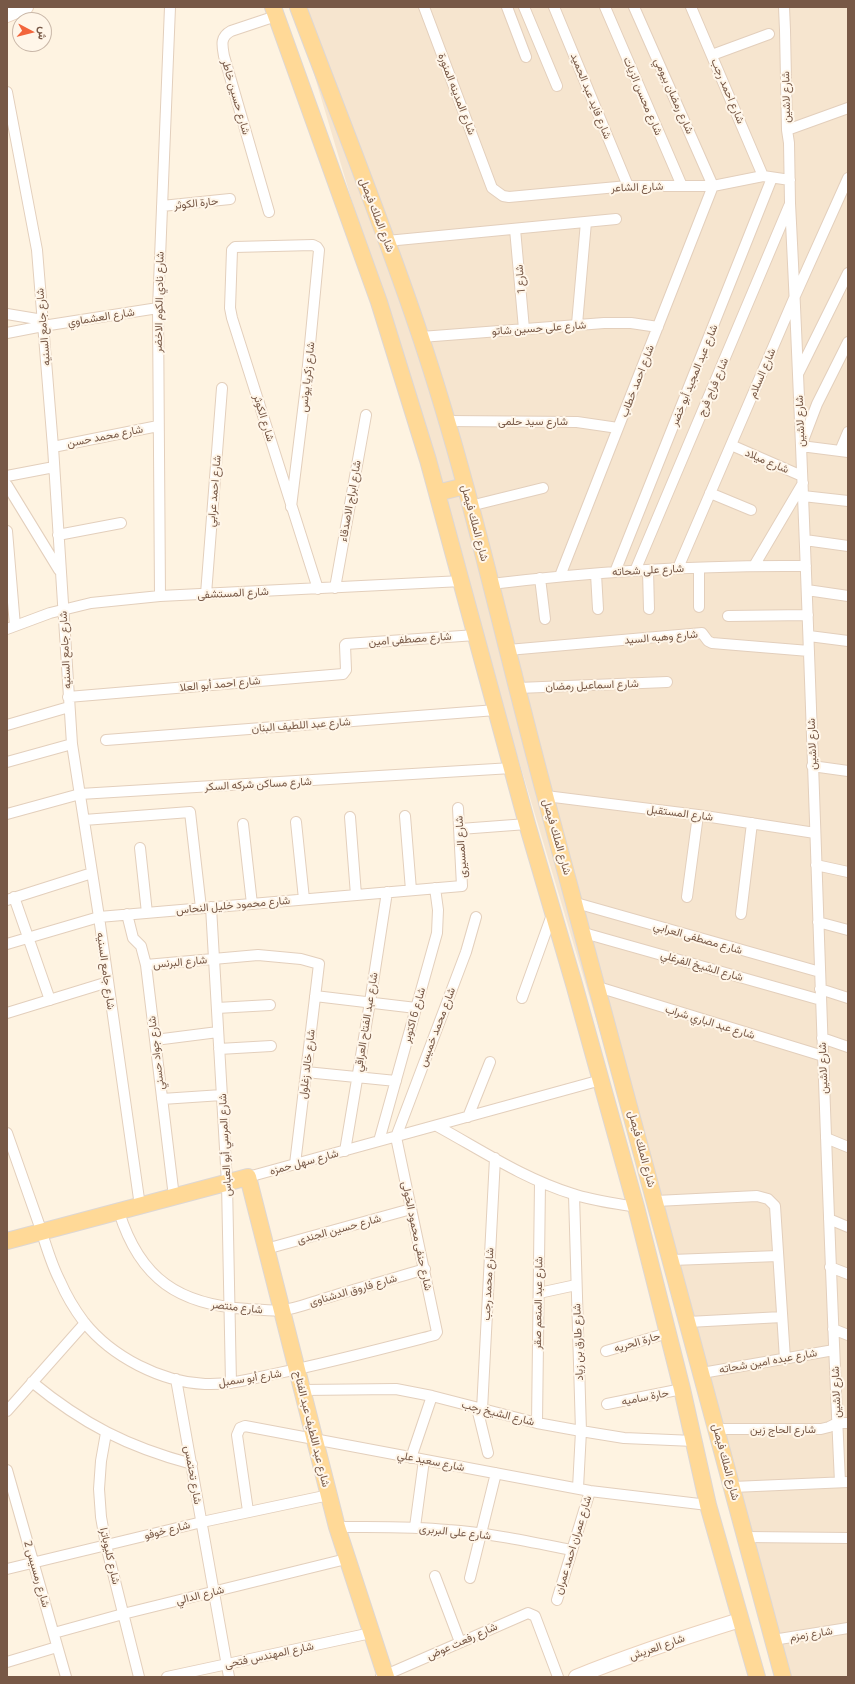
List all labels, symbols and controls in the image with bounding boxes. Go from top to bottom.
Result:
north arrow [12,12,52,52]
text: ش [36,26,51,41]
street label: شارع المدينه المنورة [435,51,479,137]
street label: شارع فايد عبد الحميد [568,51,614,141]
street label: شارع محسن الزيات [621,55,665,137]
street label: شارع رمضان بيومي [651,56,697,136]
street label: شارع احمد رجب [708,56,748,126]
street label: شارع حسين خاطر [219,58,253,136]
street label: شارع لاشين [779,71,793,123]
street label: شارع الملك فيصل [357,176,397,254]
street label: شارع الشاعر [611,179,663,195]
street label: حارة الكوثر [173,194,219,212]
street label: شارع نادي الكوم الاخضر [152,251,166,353]
street label: شارع 1 [512,264,528,294]
street label: شارع جامع السنيه [33,287,53,367]
street label: شارع العشماوي [67,305,135,329]
street label: شارع على حسين شاتو [491,318,587,338]
street label: شارع عبد المجيد أبو خضر [668,322,720,428]
street label: شارع زكريا يونس [297,341,317,413]
street label: شارع احمد خطاب [617,343,657,419]
street label: شارع السلام [746,346,778,400]
street label: شارع فراج فرج [695,356,731,418]
street label: شارع الكوثر [251,393,277,443]
street label: شارع لاشين [793,395,807,447]
street label: شارع سيد حلمى [498,414,568,428]
street label: شارع محمد حسن [66,422,144,450]
street label: شارع ميلاد [743,446,791,476]
street label: شارع احمد عرابي [204,454,224,528]
street label: شارع ابراج الاصدقاء [336,459,364,543]
street label: شارع الملك فيصل [458,483,492,563]
street label: شارع على شحاته [612,562,684,578]
street label: شارع المستشفى [197,585,269,601]
street label: شارع جامع السنيه [56,611,74,689]
street label: شارع وهبه السيد [624,627,698,647]
street label: شارع مصطفى امين [368,630,452,648]
street label: شارع احمد أبو العلا [179,674,261,694]
street label: شارع اسماعيل رمضان [545,677,639,693]
street label: شارع عبد اللطيف البنان [251,715,351,735]
street label: شارع لاشين [805,718,819,770]
street label: شارع مساكن شركه السكر [204,775,312,793]
street label: شارع الملك فيصل [540,797,574,877]
street label: شارع المستقبل [646,802,714,824]
street label: شارع المسيرى [452,815,470,879]
street label: شارع محمود خليل النحاس [175,893,291,917]
street label: شارع مصطفى العرابي [652,919,744,957]
street label: شارع جامع السنيه [94,931,118,1011]
street label: شارع الشيخ الفرغلي [659,948,745,984]
street label: شارع البرنس [152,953,208,971]
street label: شارع عبد الفتاح العراقي [352,971,380,1073]
street label: شارع 6 اكتوبر [400,986,428,1044]
street label: شارع محمد خميس [416,986,458,1068]
street label: شارع عبد الباري شراب [664,1002,756,1042]
street label: شارع جواد حسني [145,1015,167,1091]
street label: شارع خالد زغلول [296,1028,318,1100]
street label: شارع لاشين [816,1042,830,1094]
street label: شارع المرسي أبو العباس [216,1093,234,1197]
street label: شارع الملك فيصل [625,1109,659,1189]
street label: شارع سهل حمزه [268,1146,340,1178]
street label: شارع حنفى محمود الخولى [399,1180,435,1292]
street label: شارع حسين الجندى [296,1211,382,1247]
street label: شارع محمد رجب [479,1247,497,1321]
street label: شارع عبد المنعم صقر [531,1256,545,1350]
street label: شارع فاروق الدشناوى [308,1271,398,1309]
street label: شارع منتصر [211,1298,263,1316]
street label: شارع طارق بن زياد [570,1303,586,1381]
street label: حارة الحريه [612,1329,662,1355]
street label: شارع عبده امين شحاته [718,1346,818,1376]
street label: شارع أبو سمبل [217,1366,283,1390]
street label: شارع لاشين [829,1366,843,1418]
street label: شارع عبد اللطيف عبد الفتاح [291,1370,333,1488]
street label: حارة ساميه [620,1386,670,1408]
street label: شارع الشيخ رجب [460,1398,536,1428]
street label: شارع الملك فيصل [709,1422,743,1502]
street label: شارع الحاج زين [750,1422,816,1436]
street label: شارع تحتمس [181,1445,205,1505]
street label: شارع سعيد علي [396,1448,466,1474]
street label: شارع عمران احمد عمران [552,1494,594,1596]
street label: شارع خوفو [143,1518,191,1542]
street label: شارع على البربرى [418,1522,492,1542]
street label: شارع كليوباترا [97,1526,123,1586]
street label: شارع رمسيس 2 [21,1539,53,1609]
street label: شارع الدالي [175,1583,225,1607]
street label: شارع رفعت عوض [425,1620,499,1662]
street label: شارع زمزم [789,1624,833,1644]
street label: شارع العريش [627,1631,687,1663]
street label: شارع المهندس فتحى [223,1639,315,1671]

